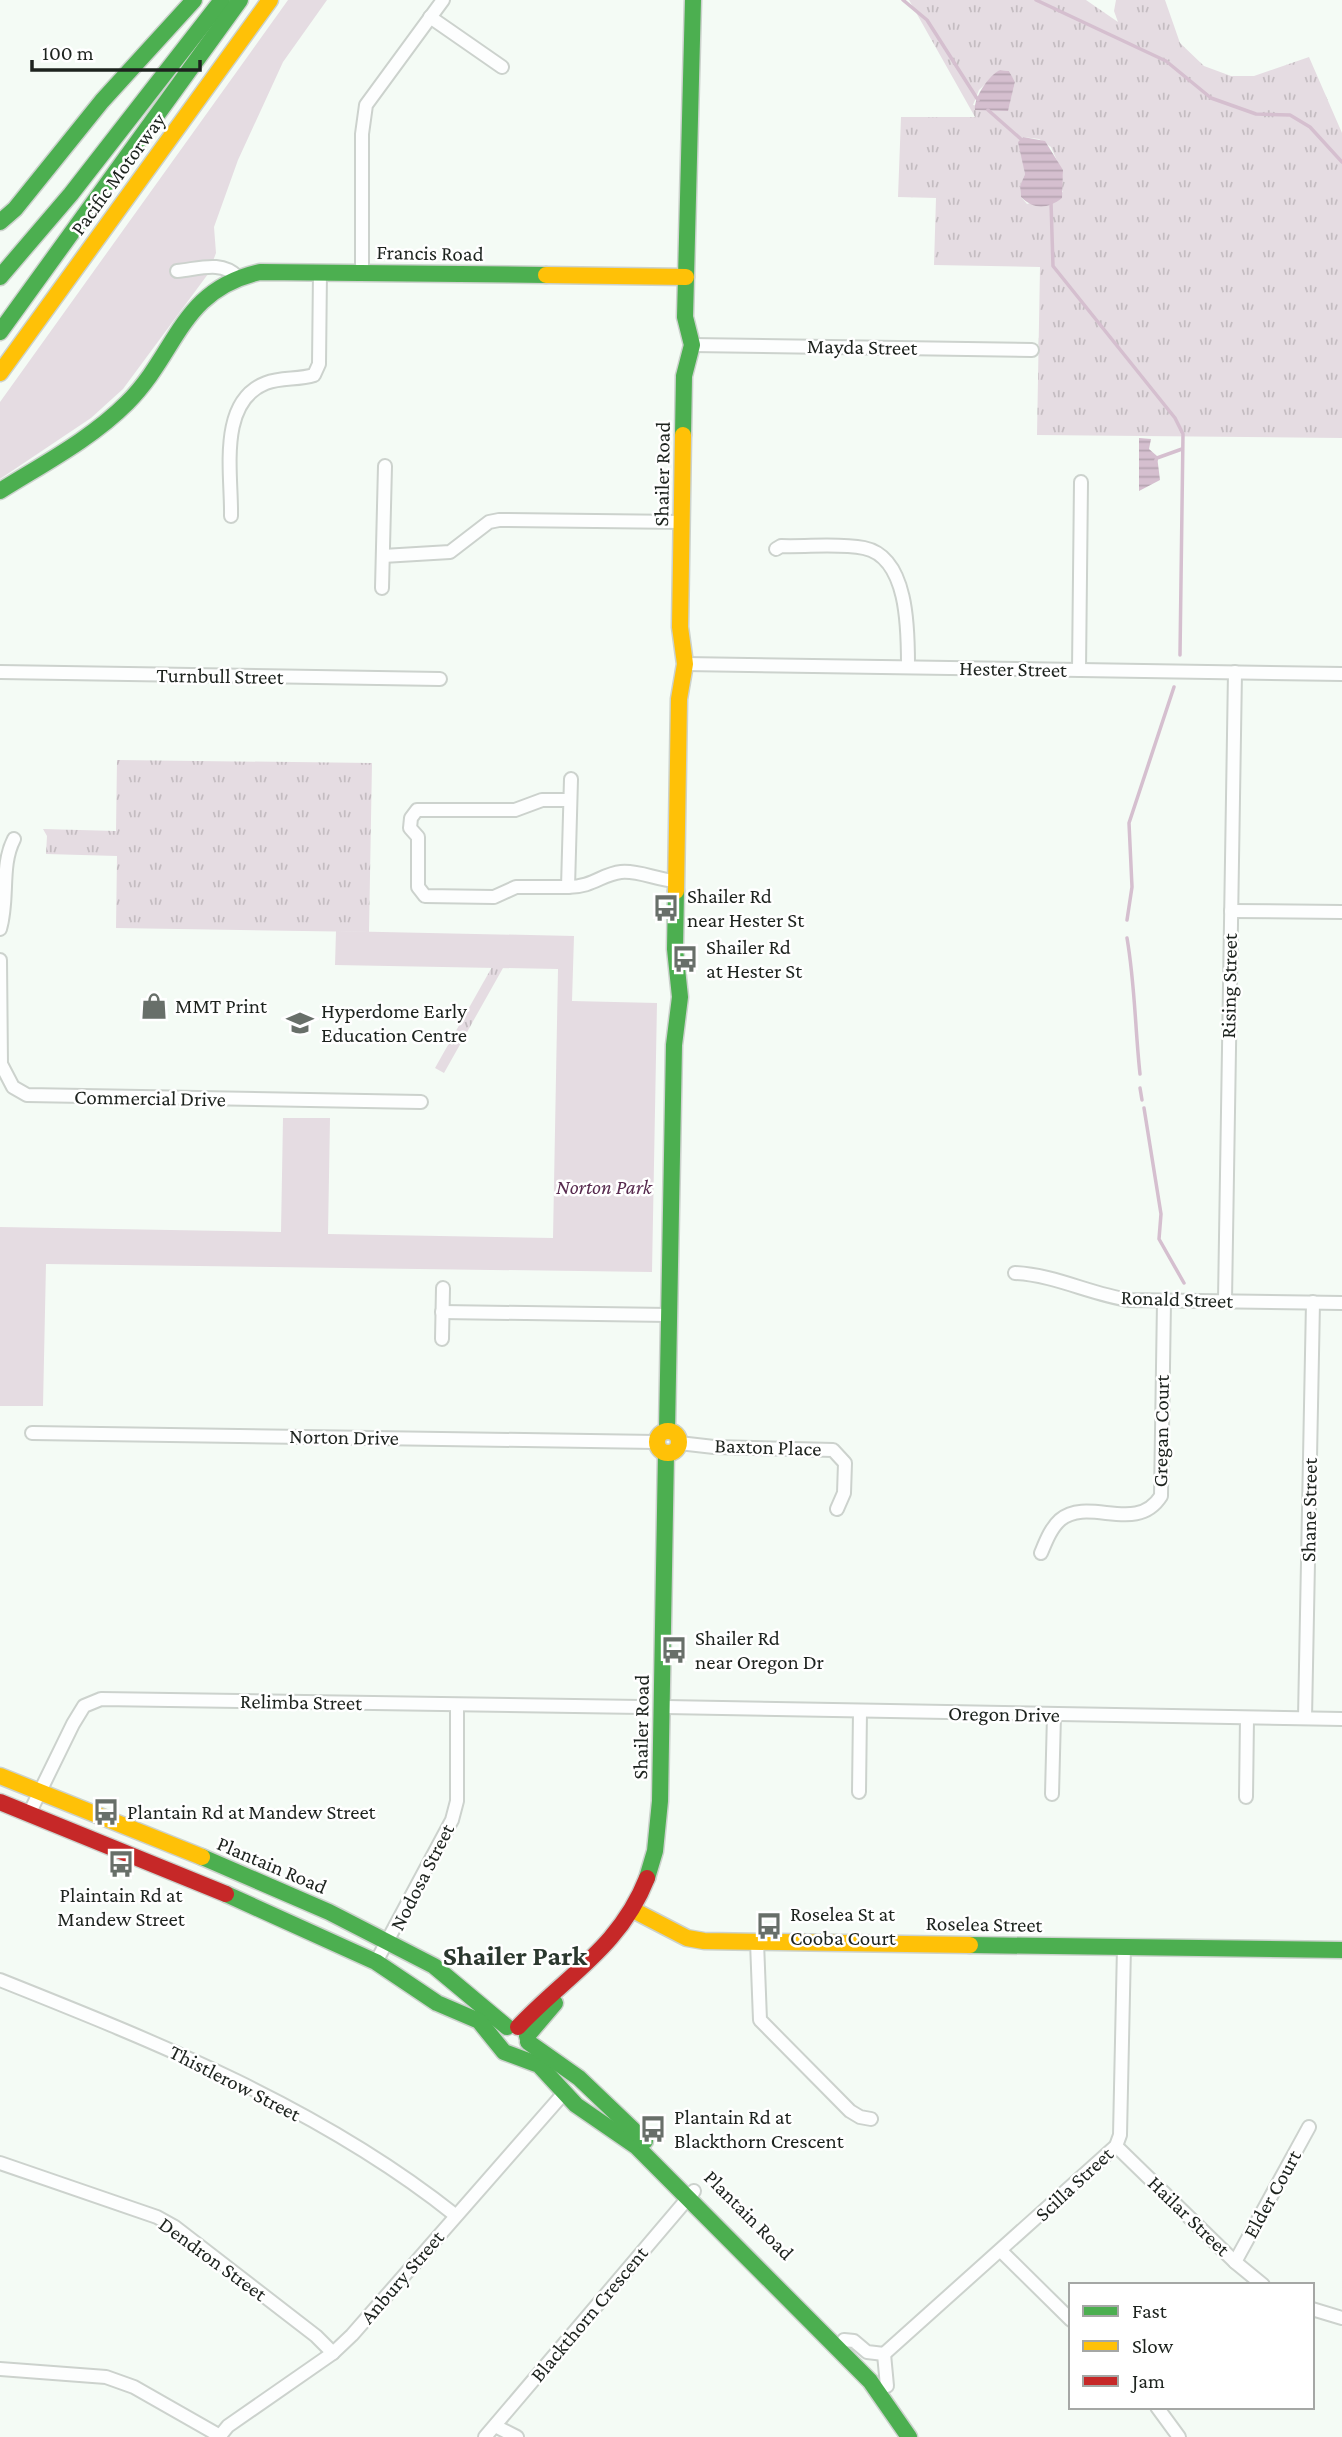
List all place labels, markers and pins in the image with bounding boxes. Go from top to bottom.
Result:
place label: Shailer Rd near Hester St [687,884,805,932]
bus stop icon: Shailer Rd near Hester St [651,893,681,923]
place label: Shailer Rd at Hester St [706,935,803,983]
bus stop icon: Shailer Rd at Hester St [670,944,700,974]
shop icon: MMT Print [139,991,169,1021]
place label: MMT Print [175,994,268,1018]
place label: Hyperdome Early Education Centre [321,999,467,1047]
school or university icon: Hyperdome Early Education Centre [285,1008,315,1038]
place label: Shailer Rd near Oregon Dr [695,1626,825,1674]
bus stop icon: Shailer Rd near Oregon Dr [659,1635,689,1665]
bus stop icon: Plantain Rd at Mandew Street [91,1797,121,1827]
place label: Plantain Rd at Mandew Street [127,1800,377,1824]
bus stop icon: Plaintain Rd at Mandew Street [106,1849,136,1879]
place label: Plaintain Rd at Mandew Street [57,1883,186,1931]
place label: Roselea St at Cooba Court [790,1902,897,1950]
bus stop icon: Roselea St at Cooba Court [754,1911,784,1941]
place label: Plantain Rd at Blackthorn Crescent [674,2105,845,2153]
bus stop icon: Plantain Rd at Blackthorn Crescent [638,2114,668,2144]

